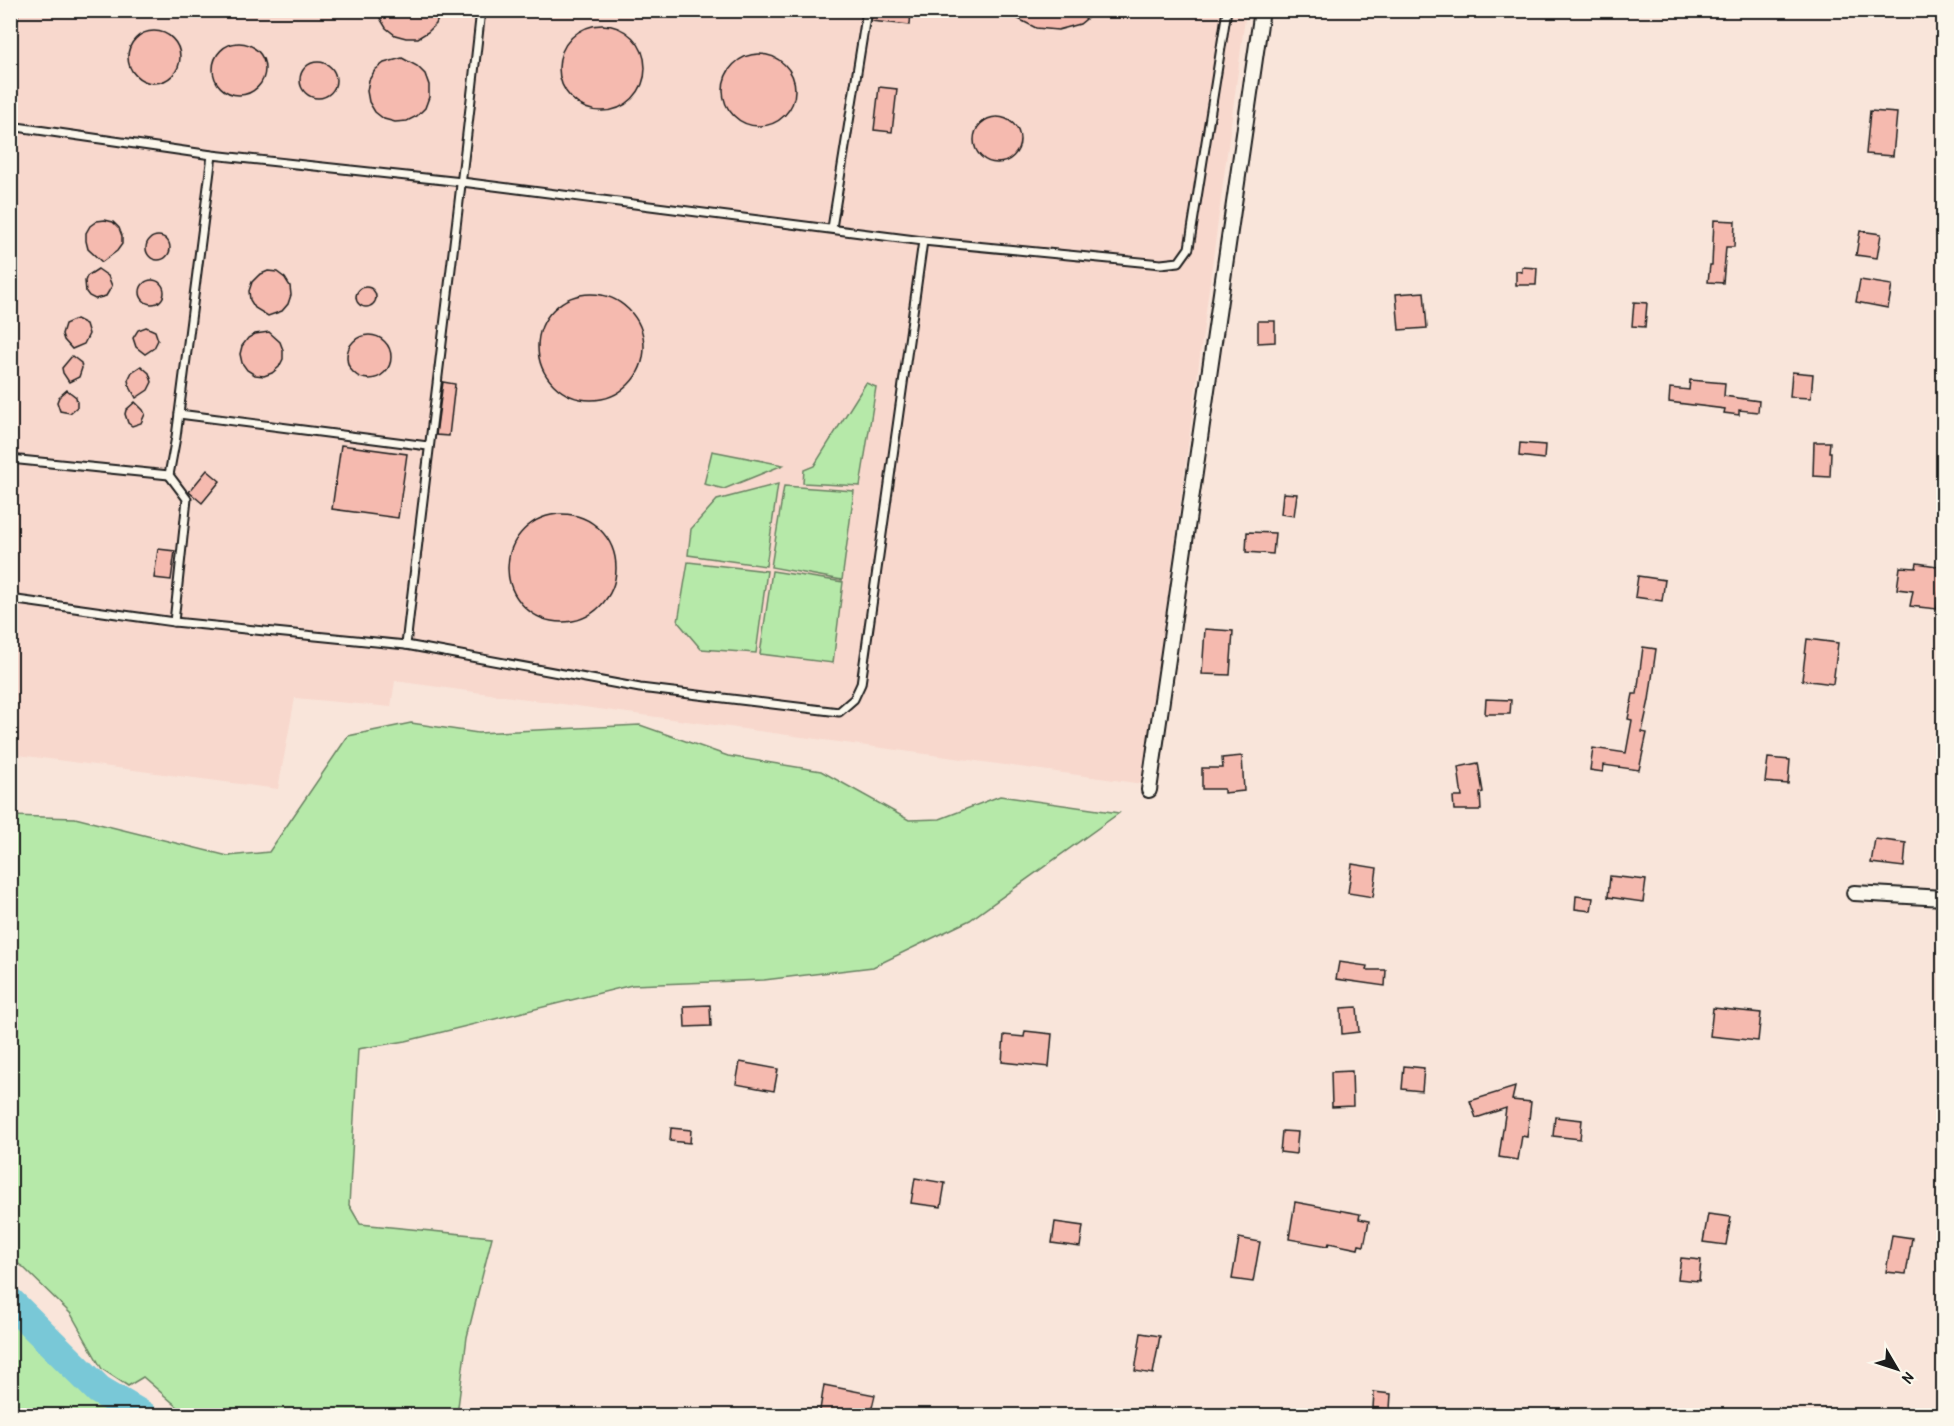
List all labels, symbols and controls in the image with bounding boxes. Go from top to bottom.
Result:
north arrow [1867,1339,1927,1399]
text: N [1897,1368,1920,1389]

